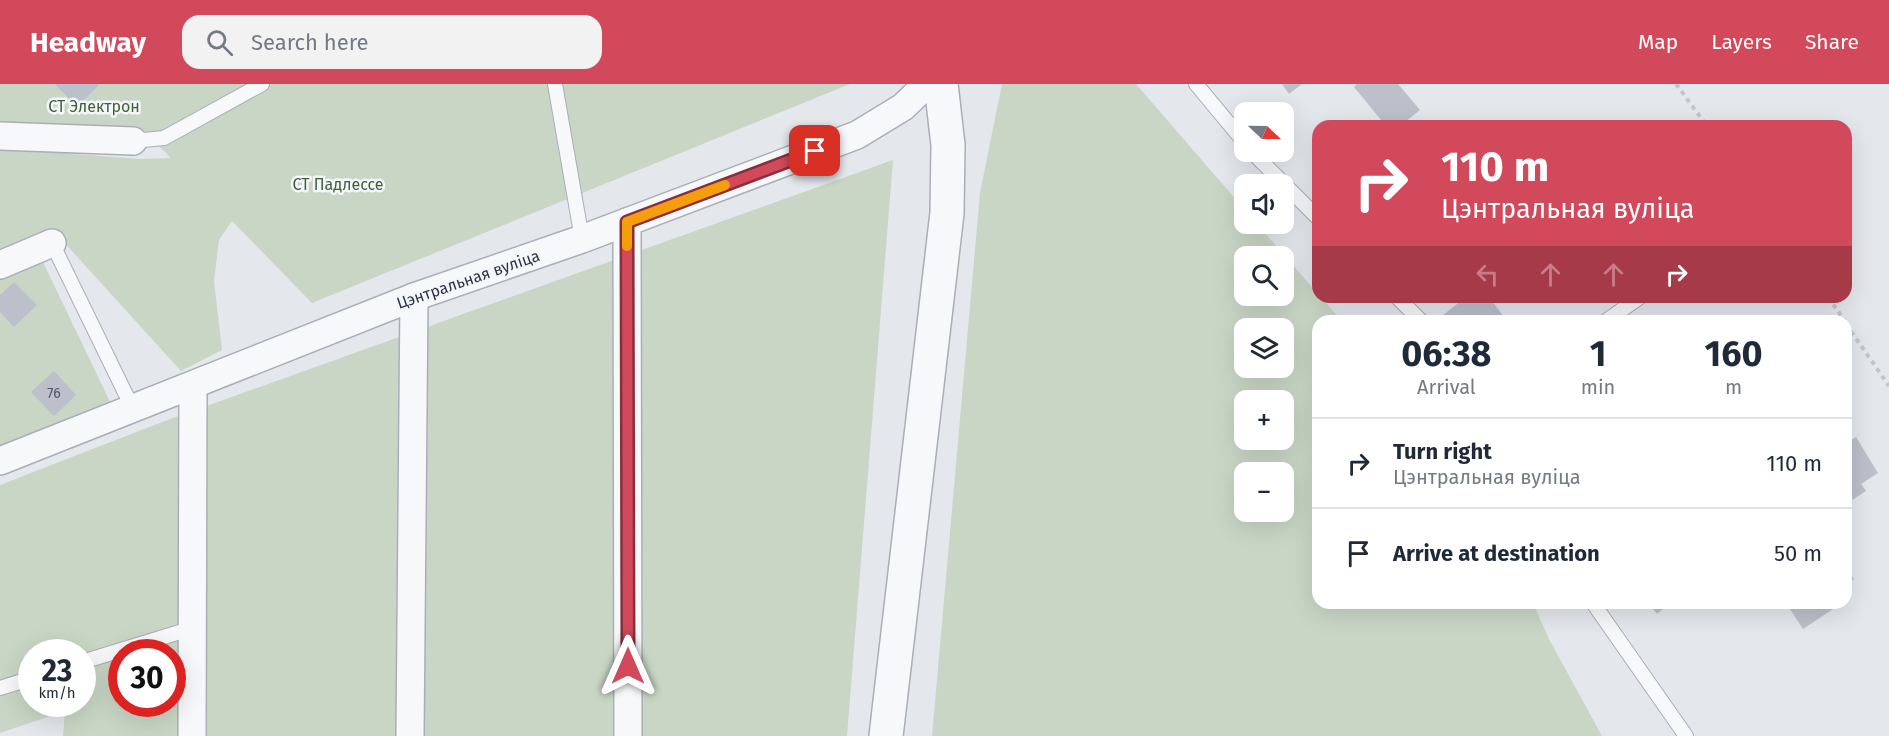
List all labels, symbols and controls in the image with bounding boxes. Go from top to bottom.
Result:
search box [182,15,602,69]
text: Headway [30,26,146,59]
icon: search [203,26,236,59]
text: Search here [251,29,369,56]
text: Map [1638,29,1678,55]
text: Layers [1711,29,1772,55]
text: Share [1805,29,1859,55]
park label: СТ Электрон [48,97,140,116]
north arrow [1234,102,1294,162]
map controls [1234,102,1294,522]
pin [789,125,840,176]
icon: arrive [798,134,831,167]
text: 110 m [1441,142,1549,192]
icon: right [1342,144,1420,222]
button: sound [1234,174,1294,234]
park label: СТ Падлессе [292,175,384,194]
text: Цэнтральная вуліца [1441,193,1694,225]
street label: Цэнтральная вуліца [394,246,542,313]
button: search [1234,246,1294,306]
icon: left [1471,258,1504,291]
icon: ahead [1534,258,1567,291]
icon: ahead [1597,258,1630,291]
icon: right [1660,258,1693,291]
button: layers [1234,318,1294,378]
text: 06:38 [1401,332,1492,376]
text: 1 [1590,332,1606,376]
text: 160 [1705,332,1763,376]
text: Arrival [1417,375,1476,399]
text: min [1581,375,1615,399]
text: m [1725,375,1742,399]
house number: 76 [47,385,61,402]
button: + [1234,390,1294,450]
text: Turn right [1393,438,1492,465]
icon: right [1342,447,1375,480]
text: 110 m [1766,450,1822,477]
button: − [1234,462,1294,522]
text: Цэнтральная вуліца [1393,465,1581,489]
icon: arrive [1342,537,1375,570]
text: Arrive at destination [1393,540,1600,567]
text: 50 m [1774,540,1822,567]
position arrow [596,634,660,698]
speed limit sign: 30 [108,639,186,717]
text: 23 [42,653,72,689]
text: km/h [38,684,76,702]

